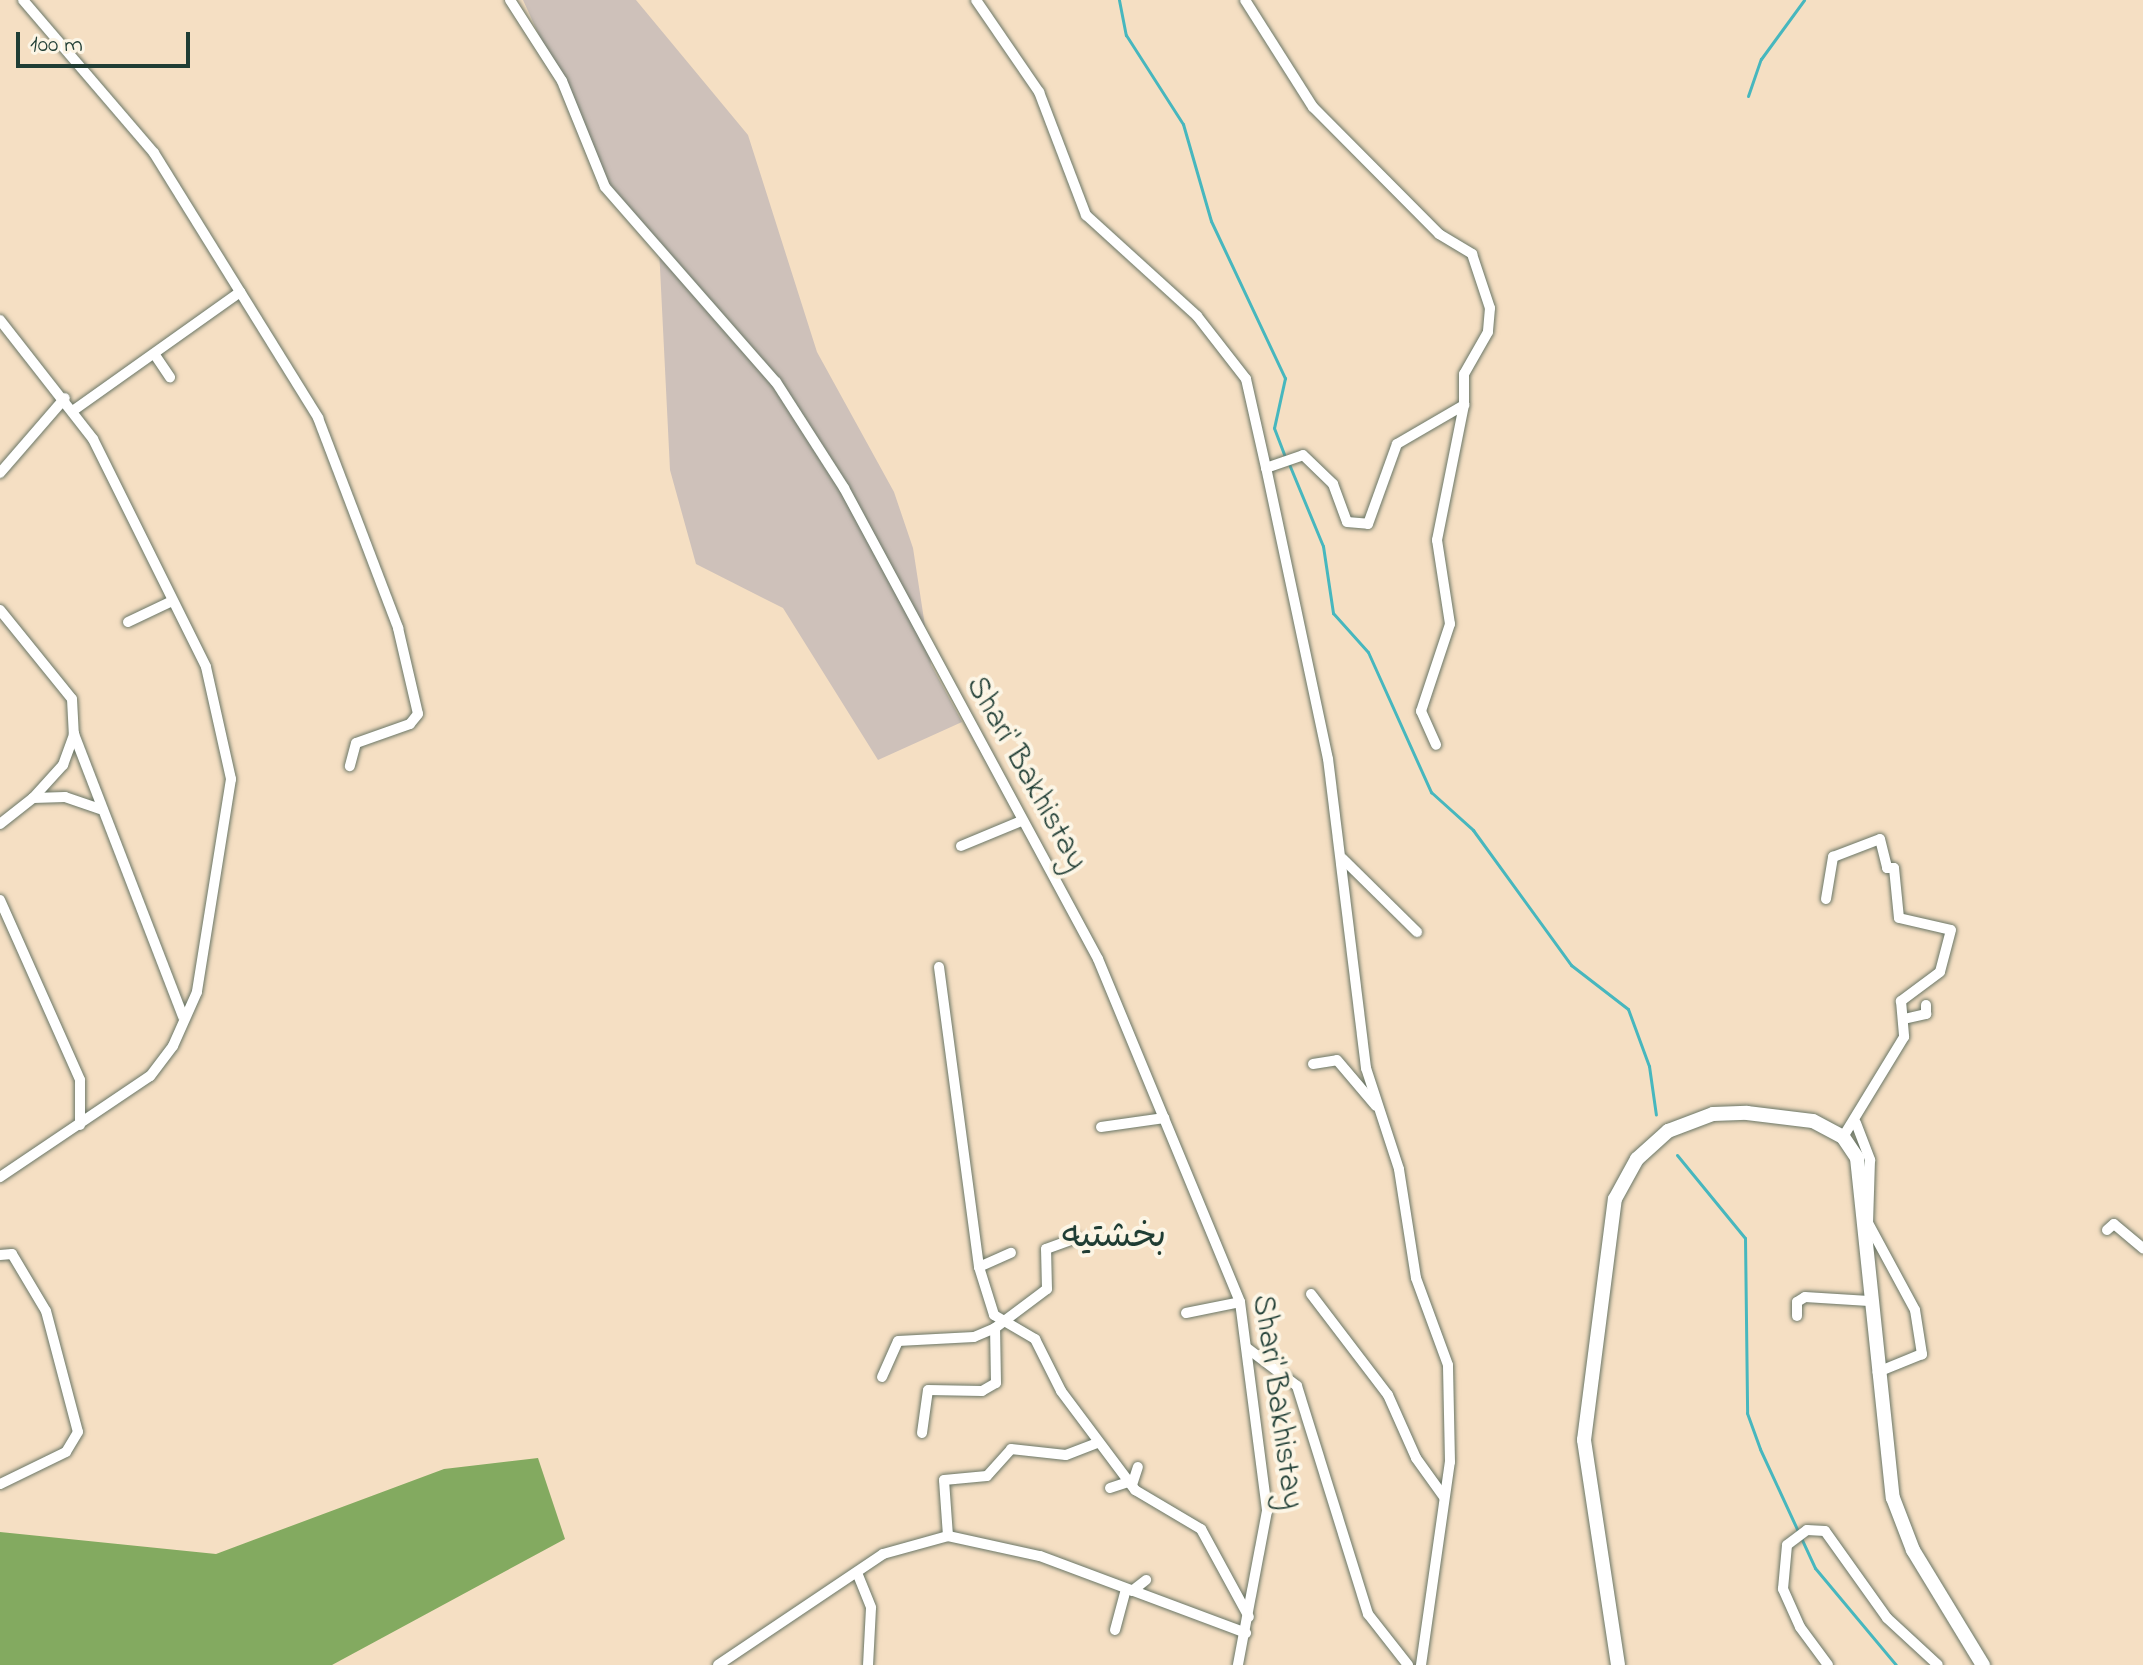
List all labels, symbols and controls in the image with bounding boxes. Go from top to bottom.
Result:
scale bar [20,16,194,66]
text: 100 m [30,28,83,63]
street label: Shari' Bakhistay [956,670,1094,878]
district label: بخشتيه [1062,1216,1166,1260]
street label: Shari' Bakhistay [1242,1292,1310,1512]

